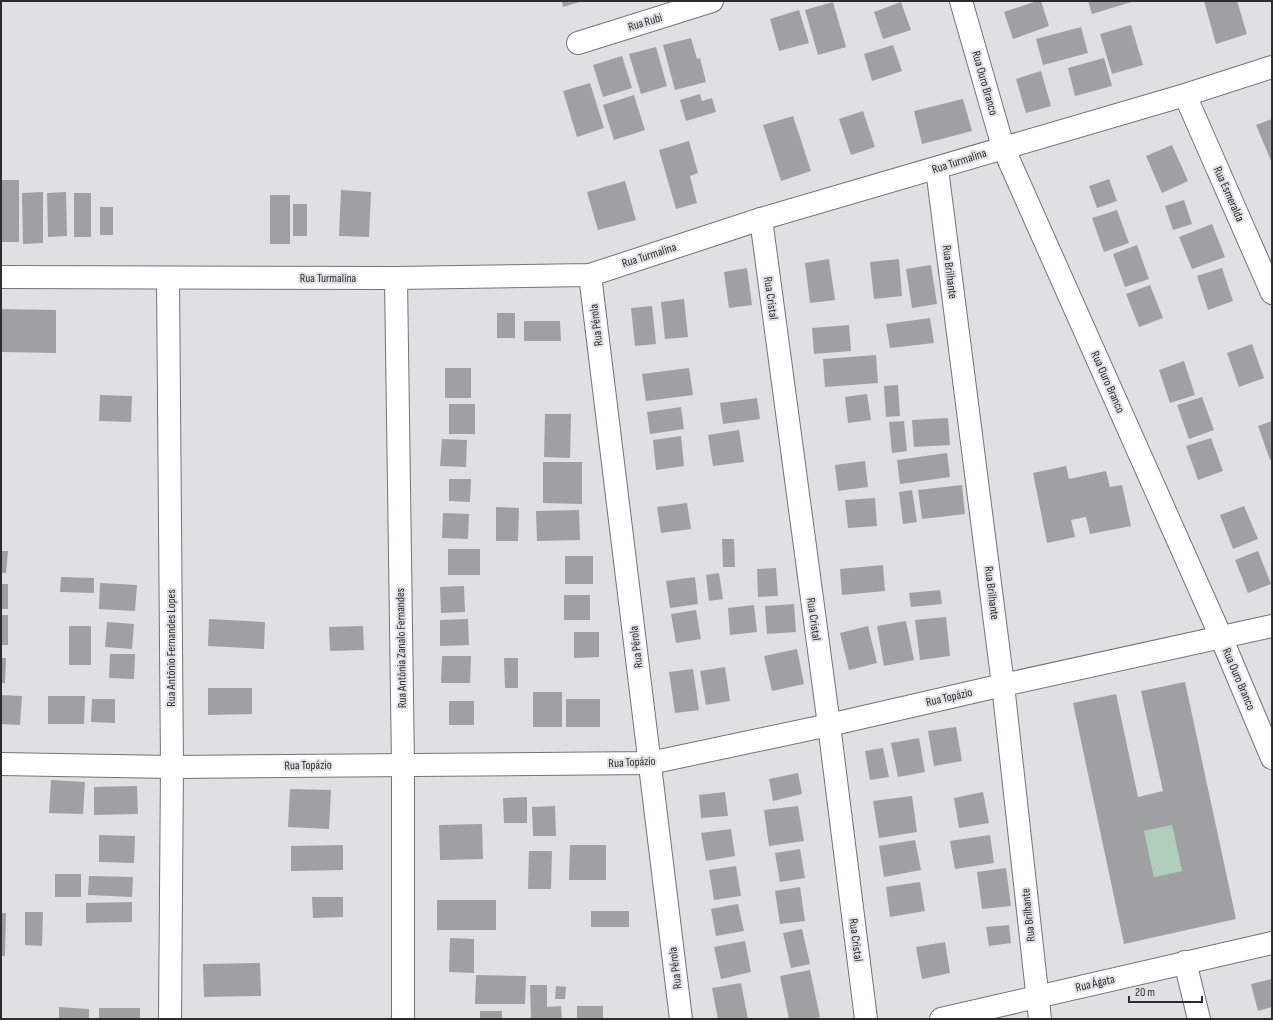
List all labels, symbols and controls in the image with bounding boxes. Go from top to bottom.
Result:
street label: Rua Rubi [626,10,664,35]
street label: Rua Ouro Branco [968,49,1001,117]
street label: Rua Turmalina [930,146,989,177]
street label: Rua Esmeralda [1210,164,1247,224]
street label: Rua Turmalina [620,240,679,271]
street label: Rua Brilhante [939,244,960,300]
street label: Rua Turmalina [300,271,357,286]
street label: Rua Cristal [760,276,781,321]
street label: Rua Pérola [586,303,607,347]
street label: Rua Ouro Branco [1087,349,1128,416]
street label: Rua Brilhante [981,565,1002,621]
street label: Rua Antônia Zanalo Fernandes [393,588,410,708]
street label: Rua Antônio Fernandes Lopes [164,589,179,707]
street label: Rua Cristal [803,597,824,642]
street label: Rua Pérola [626,625,647,669]
street label: Rua Ouro Branco [1219,646,1258,713]
street label: Rua Topázio [924,685,974,710]
street label: Rua Topázio [608,754,656,771]
street label: Rua Topázio [284,758,332,773]
street label: Rua Brilhante [1018,887,1039,942]
street label: Rua Cristal [845,918,866,962]
street label: Rua Pérola [665,946,686,990]
street label: Rua Ágata [1074,972,1117,995]
scale bar [1129,978,1202,1004]
text: 20 m [1135,985,1155,1000]

